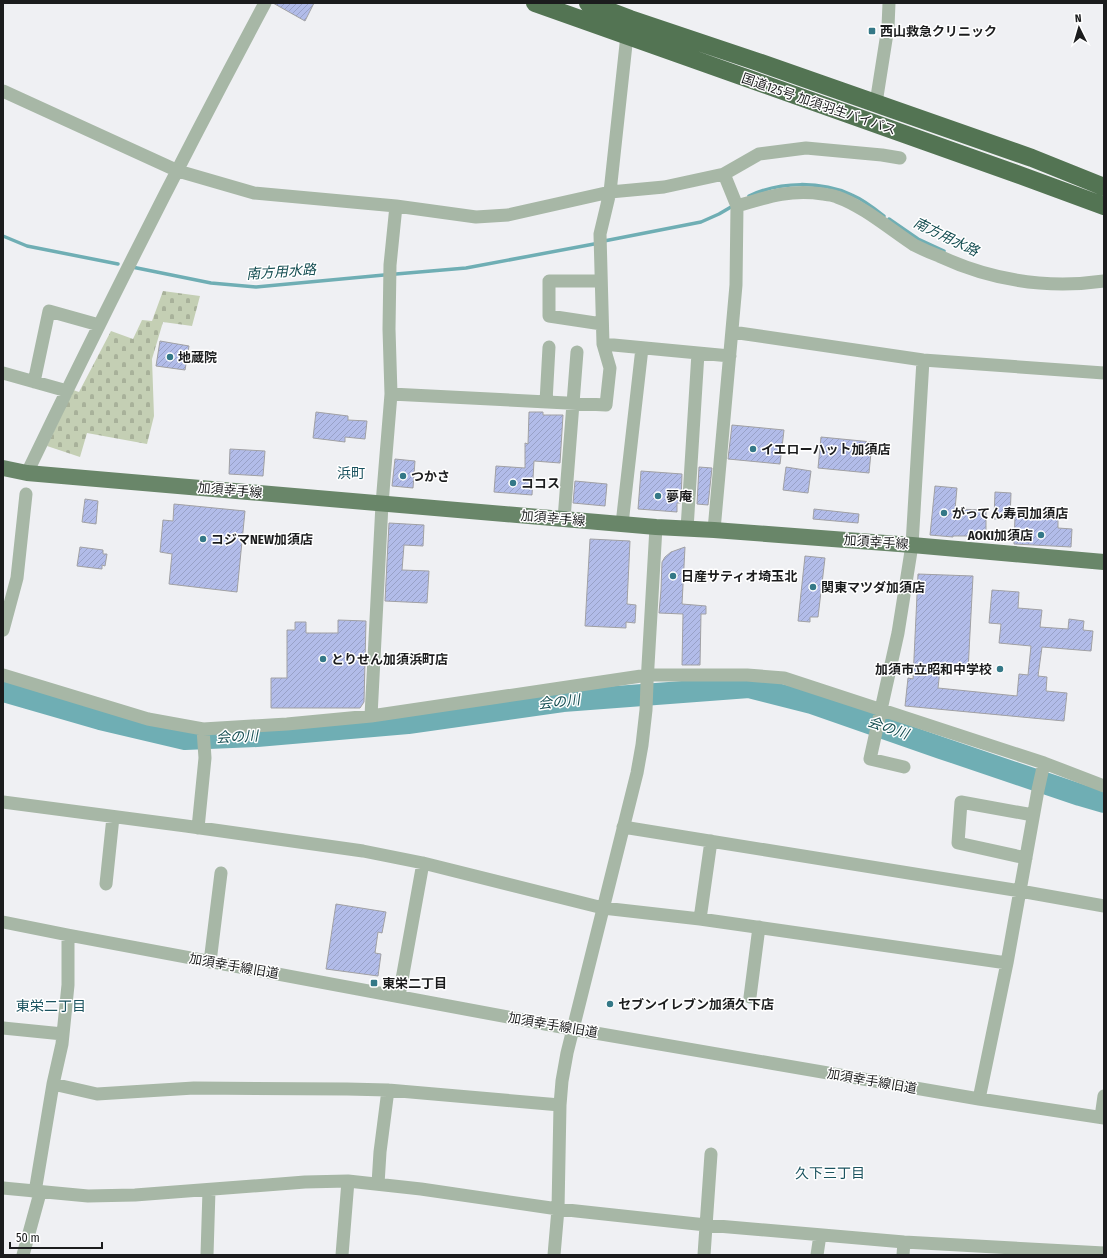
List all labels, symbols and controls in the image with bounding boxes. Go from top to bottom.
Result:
north arrow [1059,8,1099,48]
text: N [1074,12,1082,25]
place label: 西山救急クリニック [880,24,997,39]
marker: 西山救急クリニック [867,26,877,36]
street label: 国道125号 加須羽生バイパス [740,70,898,138]
water label: 南方用水路 [911,214,982,260]
water label: 南方用水路 [245,261,318,283]
place label: 地蔵院 [178,350,217,365]
marker: 地蔵院 [165,352,175,362]
place label: イエローハット加須店 [761,442,891,457]
marker: イエローハット加須店 [748,444,758,454]
district label: 浜町 [337,465,365,482]
place label: つかさ [411,469,450,484]
marker: つかさ [398,471,408,481]
place label: ココス [521,476,560,491]
marker: ココス [508,478,518,488]
street label: 加須幸手線 [197,480,263,500]
place label: 夢庵 [666,489,692,504]
marker: 夢庵 [653,491,663,501]
place label: がってん寿司加須店 [952,506,1068,521]
street label: 加須幸手線 [520,508,586,528]
marker: がってん寿司加須店 [939,508,949,518]
place label: AOKI加須店 [967,528,1033,543]
marker: AOKI加須店 [1036,530,1046,540]
place label: コジマNEW加須店 [211,532,313,547]
street label: 加須幸手線 [843,532,909,552]
marker: コジマNEW加須店 [198,534,208,544]
place label: 日産サティオ埼玉北 [681,569,797,584]
marker: 日産サティオ埼玉北 [668,571,678,581]
place label: 関東マツダ加須店 [821,580,925,595]
marker: 関東マツダ加須店 [808,582,818,592]
place label: とりせん加須浜町店 [331,652,448,667]
marker: とりせん加須浜町店 [318,654,328,664]
place label: 加須市立昭和中学校 [875,662,992,677]
marker: 加須市立昭和中学校 [995,664,1005,674]
water label: 会の川 [537,691,583,713]
water label: 会の川 [865,713,913,744]
water label: 会の川 [216,727,260,747]
street label: 加須幸手線旧道 [188,951,280,981]
place label: 東栄二丁目 [382,976,447,991]
marker: 東栄二丁目 [369,978,379,988]
place label: セブンイレブン加須久下店 [618,997,774,1012]
district label: 東栄二丁目 [16,998,86,1015]
marker: セブンイレブン加須久下店 [605,999,615,1009]
street label: 加須幸手線旧道 [507,1010,599,1040]
street label: 加須幸手線旧道 [826,1066,918,1096]
district label: 久下三丁目 [795,1165,865,1182]
scale bar [10,1224,102,1250]
text: 50 m [16,1231,40,1245]

